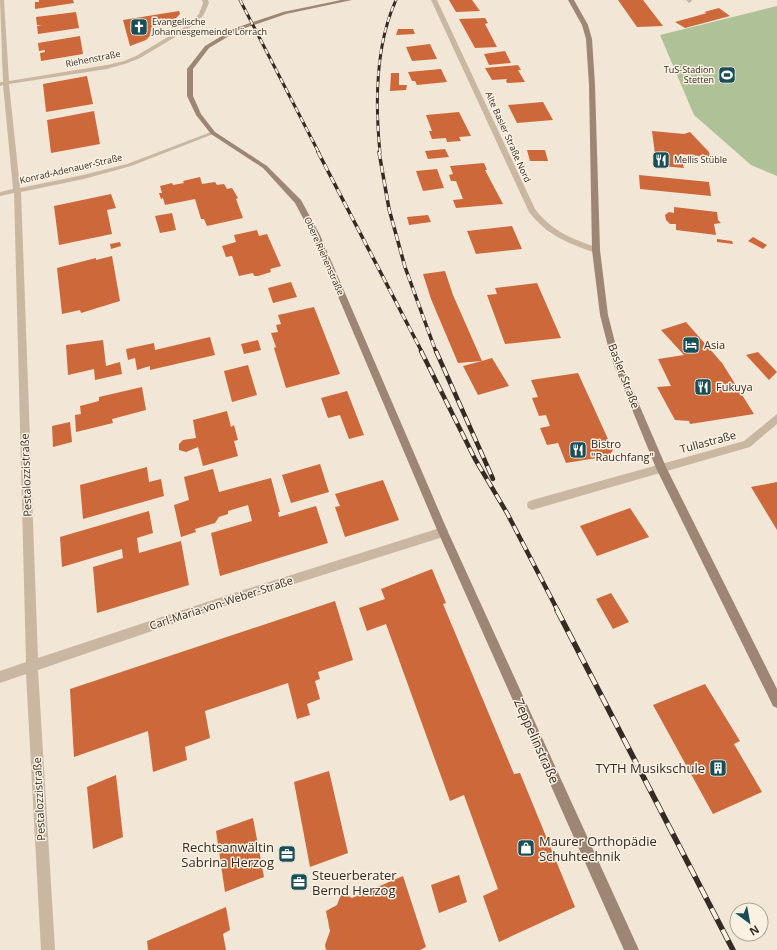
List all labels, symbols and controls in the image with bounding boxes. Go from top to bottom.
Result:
place label: Evangelische Johannesgemeinde Lörrach [151,15,267,38]
church icon: Evangelische Johannesgemeinde Lörrach [129,17,149,37]
street label: Riehenstraße [64,47,122,70]
place label: TuS-Stadion Stetten [664,63,714,86]
sports icon: TuS-Stadion Stetten [717,65,737,85]
street label: Alte Basler Straße Nord [483,89,534,184]
street label: Konrad-Adenauer-Straße [18,150,123,187]
restaurant icon: Mellis Stüble [651,150,671,170]
place label: Mellis Stüble [674,153,727,166]
street label: Obere Riehenstraße [301,215,348,297]
hotel icon: Asia [681,335,701,355]
place label: Asia [704,337,725,352]
street label: Basler Straße [605,341,644,410]
restaurant icon: Fukuya [693,377,713,397]
place label: Fukuya [716,379,753,394]
street label: Tullastraße [678,427,737,456]
street label: Pestalozzistraße [17,433,34,517]
place label: Bistro "Rauchfang" [591,436,654,464]
restaurant icon: Bistro "Rauchfang" [568,440,588,460]
street label: Carl-Maria-von-Weber-Straße [147,572,295,633]
street label: Zeppelinstraße [510,696,564,786]
street label: Pestalozzistraße [29,757,48,841]
building icon: TYTH Musikschule [708,758,728,778]
place label: TYTH Musikschule [596,759,705,777]
place label: Maurer Orthopädie Schuhtechnik [539,832,657,865]
place label: Rechtsanwältin Sabrina Herzog [181,838,274,871]
shop icon: Maurer Orthopädie Schuhtechnik [516,838,536,858]
office icon: Rechtsanwältin Sabrina Herzog [277,844,297,864]
place label: Steuerberater Bernd Herzog [312,866,397,899]
office icon: Steuerberater Bernd Herzog [289,872,309,892]
north arrow [729,902,769,942]
text: N [747,922,762,940]

